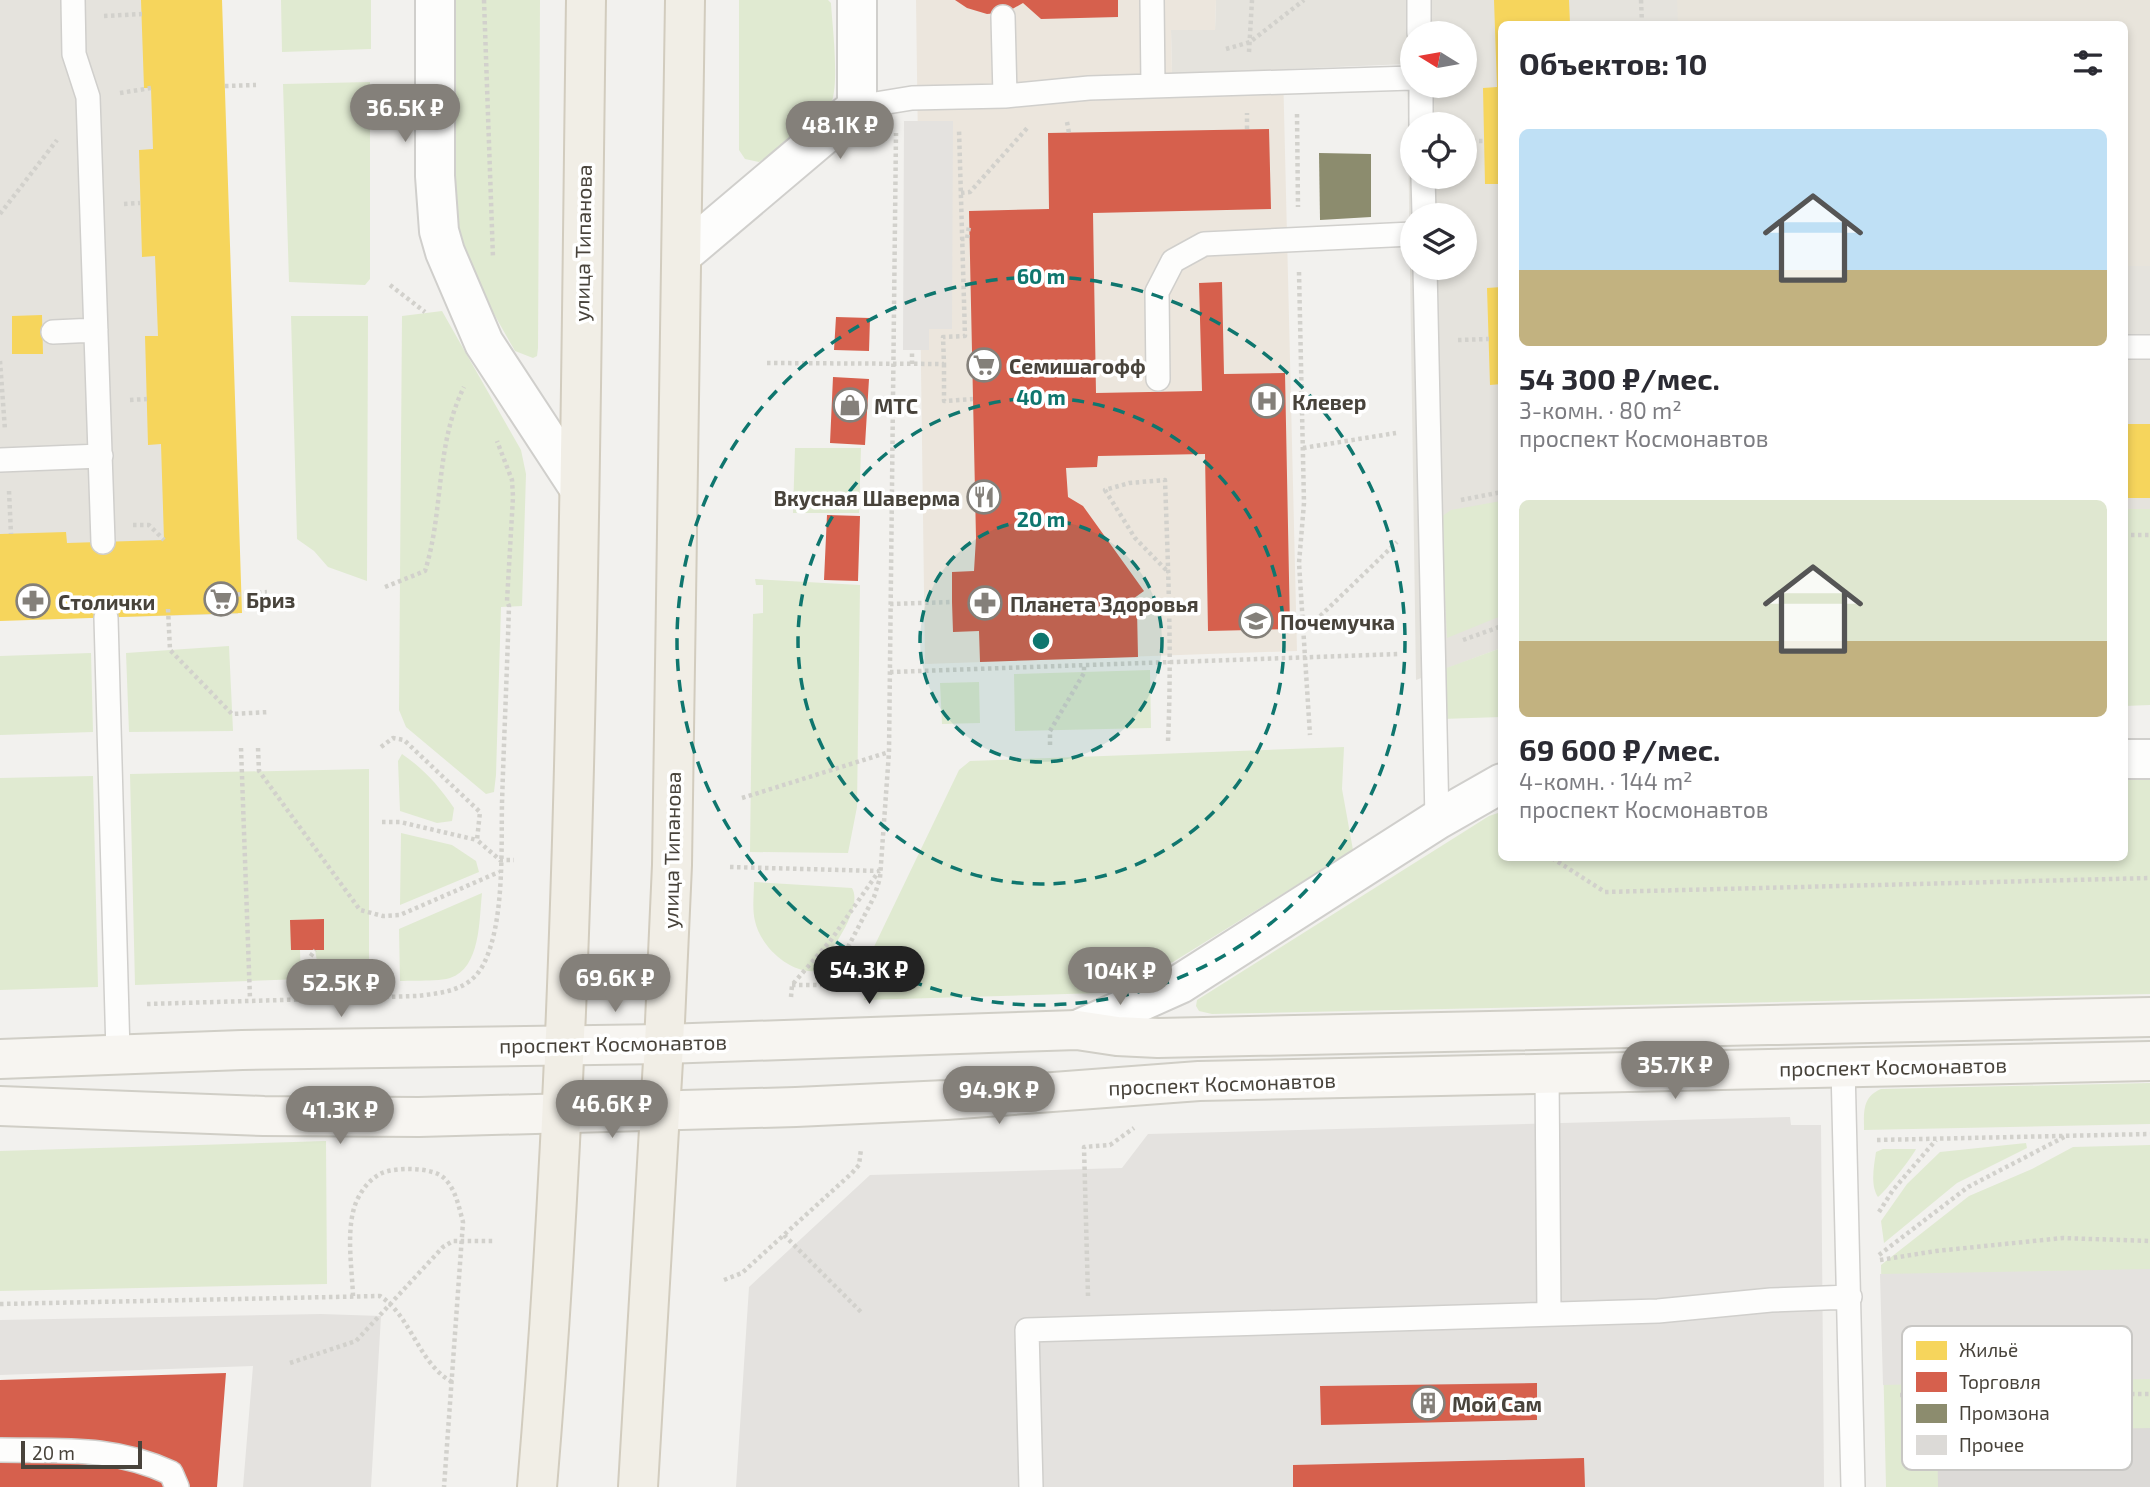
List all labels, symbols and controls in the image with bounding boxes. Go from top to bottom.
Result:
north arrow [1400,21,1477,98]
map controls [1400,21,1477,280]
icon: filters [2069,44,2107,82]
text: Объектов: 10 [1519,45,1707,81]
pin: 36.5K ₽ [340,85,470,144]
text: 36.5K ₽ [366,93,444,121]
pin: 48.1K ₽ [775,102,905,161]
text: 48.1K ₽ [802,110,878,138]
button: locate [1400,112,1477,189]
street label: улица Типанова [568,164,597,322]
icon: home [1750,175,1876,301]
button: layers [1400,203,1477,280]
text: 60 m [1017,263,1065,288]
supermarket icon: Семишагофф [965,346,1003,384]
place label: Семишагофф [1009,353,1146,378]
text: 54 300 ₽/мес. [1519,360,1720,396]
hospital icon: Клевер [1248,382,1286,420]
text: 40 m [1016,384,1066,409]
shop icon: МТС [831,386,869,424]
place label: Клевер [1292,389,1366,414]
place label: МТС [874,393,918,418]
text: 3-комн. · 80 m² [1519,396,1682,424]
text: проспект Космонавтов [1519,424,1769,452]
restaurant icon: Вкусная Шаверма [965,478,1003,516]
place label: Вкусная Шаверма [774,485,960,510]
text: 20 m [1017,506,1065,531]
icon: home [1750,546,1876,672]
supermarket icon: Бриз [202,580,240,618]
pharmacy icon: Столички [14,582,52,620]
pharmacy icon: Планета Здоровья [966,584,1004,622]
place label: Бриз [246,587,296,612]
place label: Столички [58,589,155,614]
place label: Планета Здоровья [1010,591,1199,616]
school or university icon: Почемучка [1237,602,1275,640]
place label: Почемучка [1280,609,1395,634]
centre of rings [1029,629,1053,653]
text: 69 600 ₽/мес. [1519,731,1720,767]
text: 4-комн. · 144 m² [1519,767,1693,795]
street label: улица Типанова [657,771,686,929]
text: проспект Космонавтов [1519,795,1769,823]
pin: 54.3K ₽ [804,946,934,1006]
pin: 104K ₽ [1063,948,1177,1007]
pin: 69.6K ₽ [550,954,680,1014]
text: 54.3K ₽ [830,955,908,983]
text: 104K ₽ [1084,956,1156,984]
pin: 52.5K ₽ [276,960,406,1019]
text: 69.6K ₽ [575,963,655,991]
text: 52.5K ₽ [302,968,380,996]
street label: проспект Космонавтов [499,1029,727,1057]
pin: 35.7K ₽ [1610,1042,1740,1101]
text: 35.7K ₽ [1637,1050,1713,1078]
street label: проспект Космонавтов [1779,1052,2007,1080]
pin: 94.9K ₽ [934,1066,1064,1126]
street label: проспект Космонавтов [1108,1067,1336,1099]
text: 94.9K ₽ [959,1075,1039,1103]
pin: 46.6K ₽ [547,1080,677,1140]
pin: 41.3K ₽ [275,1086,405,1146]
text: 46.6K ₽ [572,1089,652,1117]
text: 41.3K ₽ [302,1095,378,1123]
legend [1902,1326,2132,1470]
text: Жильё [1959,1338,2018,1361]
text: Торговля [1959,1370,2041,1393]
building icon: Мой Сам [1409,1384,1447,1422]
place label: Мой Сам [1452,1391,1542,1416]
text: Промзона [1959,1401,2050,1424]
text: Прочее [1959,1433,2024,1456]
scale bar [21,1438,142,1470]
text: 20 m [32,1441,75,1464]

